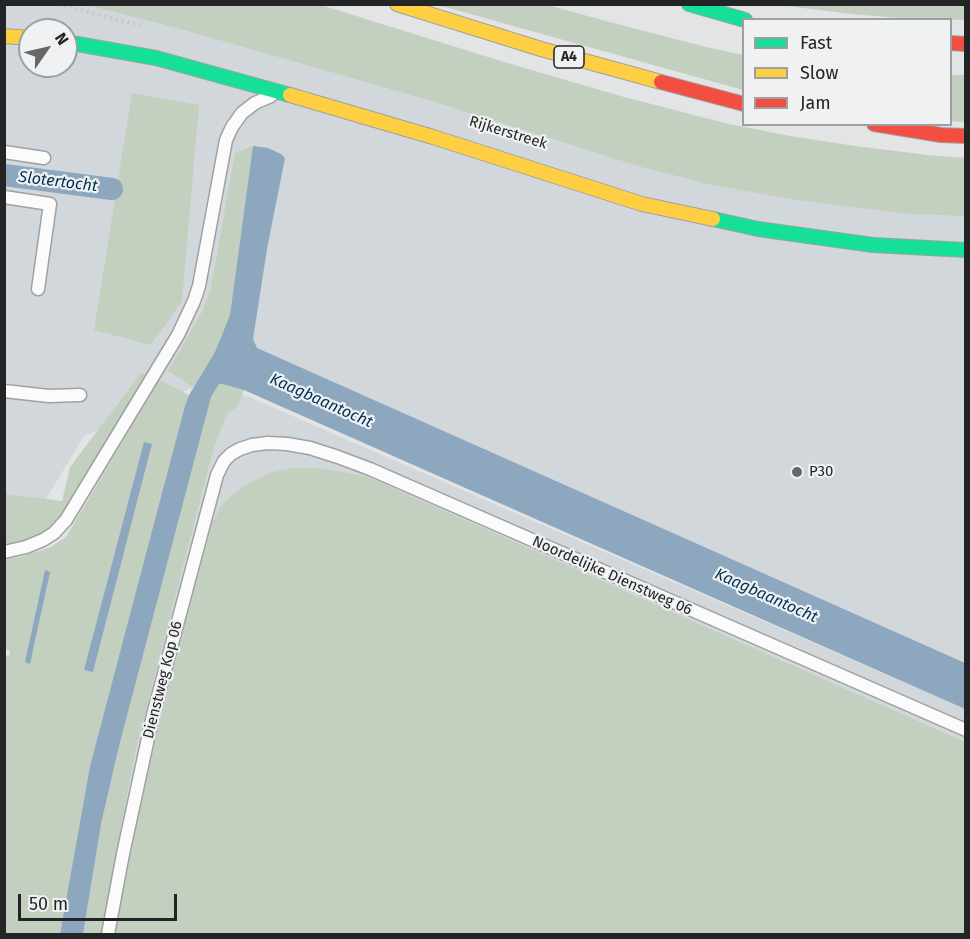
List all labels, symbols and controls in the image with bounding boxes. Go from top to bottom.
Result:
north arrow [18,18,78,78]
legend [742,18,952,126]
text: N [51,29,73,48]
text: Fast [800,32,832,54]
road number: A4 [554,46,584,68]
text: Slow [800,62,838,84]
text: Jam [800,92,831,114]
street label: Rijkerstreek [467,113,549,153]
water label: Slotertocht [17,168,99,196]
water label: Kaagbaantocht [267,370,375,432]
place label: P30 [809,463,833,481]
marker: P30 [790,465,804,479]
street label: Noordelijke Dienstweg 06 [529,533,695,619]
water label: Kaagbaantocht [712,565,820,627]
street label: Dienstweg Kop 06 [140,619,186,741]
scale bar [21,882,180,920]
text: 50 m [29,893,68,915]

